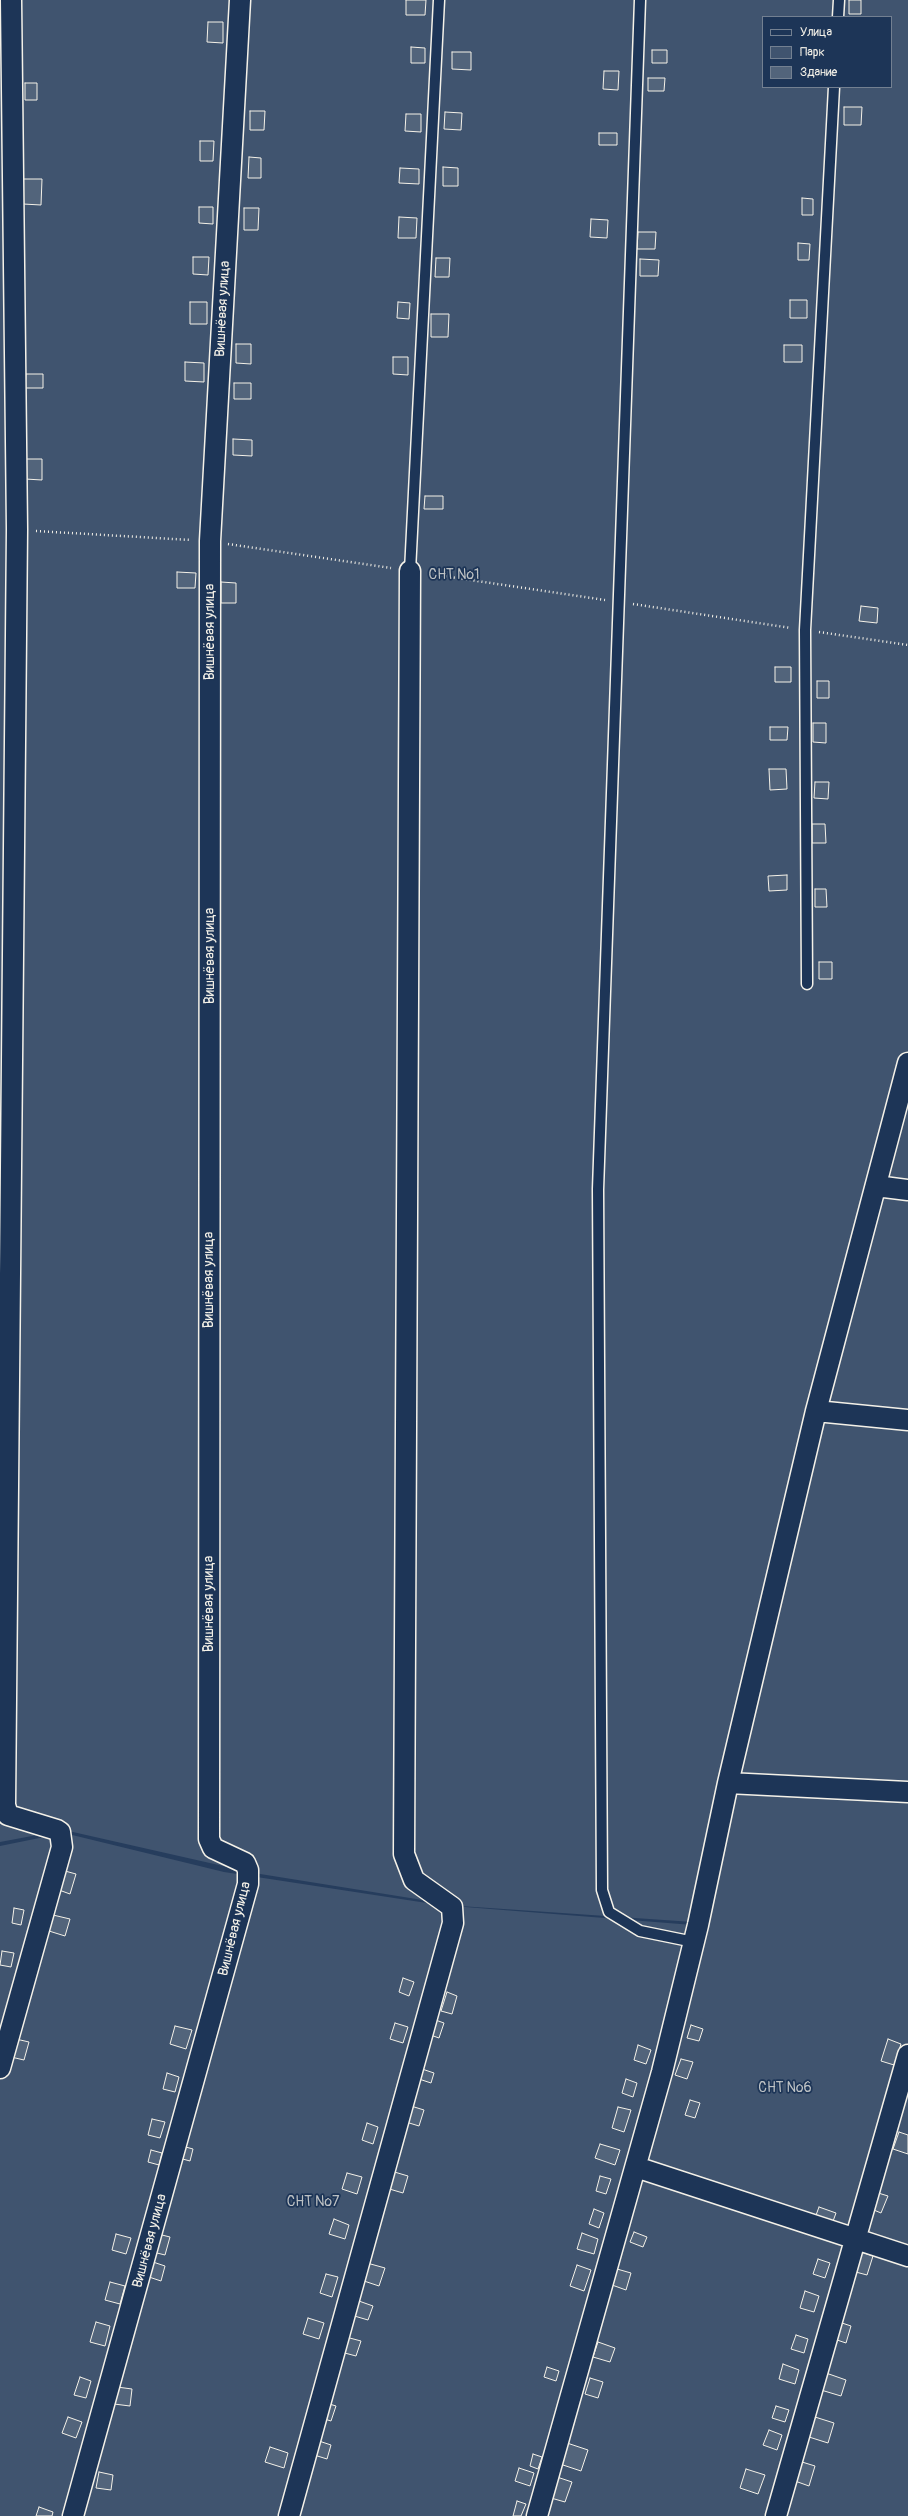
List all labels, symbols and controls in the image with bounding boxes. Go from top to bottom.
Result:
legend [762,16,892,88]
text: Улица [800,25,832,40]
text: Парк [800,45,825,60]
text: Здание [800,65,837,80]
street label: Вишнёвая улица [212,260,234,358]
park label: СНТ №1 [429,567,479,583]
street label: Вишнёвая улица [202,584,218,680]
street label: Вишнёвая улица [202,908,218,1004]
street label: Вишнёвая улица [201,1232,217,1328]
street label: Вишнёвая улица [201,1556,217,1652]
street label: Вишнёвая улица [215,1880,255,1978]
park label: СНТ №6 [758,2080,812,2096]
street label: Вишнёвая улица [129,2192,171,2290]
park label: СНТ №7 [287,2194,339,2210]

